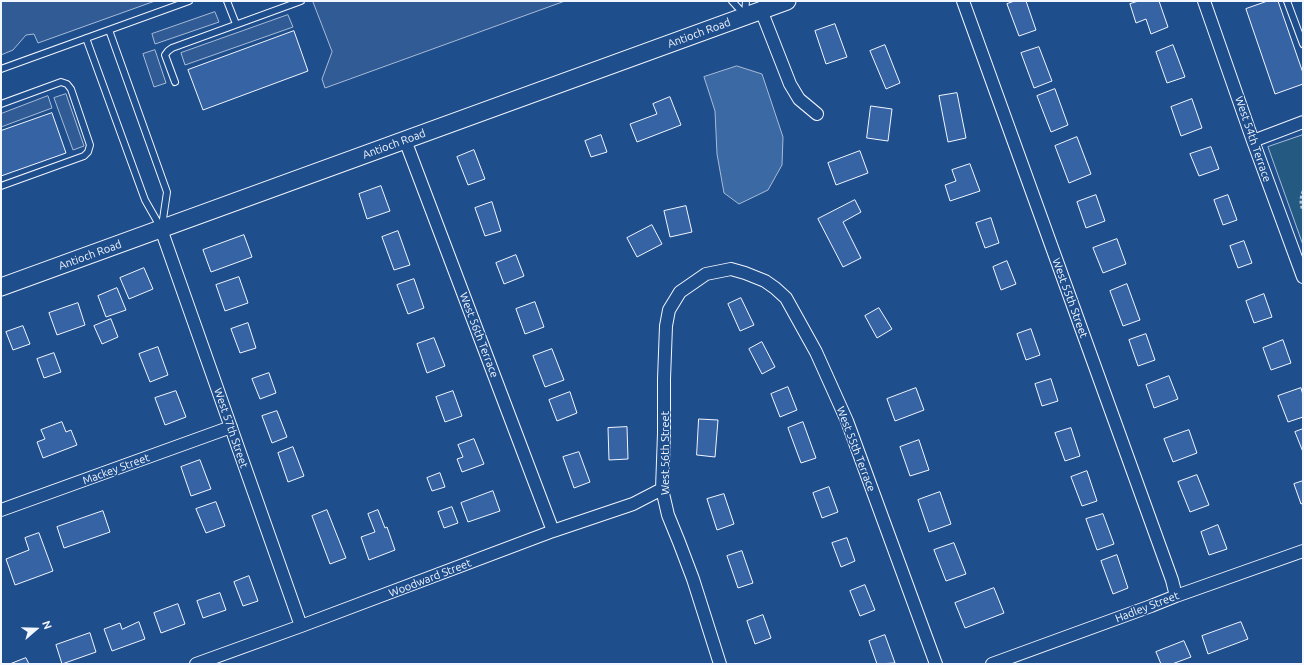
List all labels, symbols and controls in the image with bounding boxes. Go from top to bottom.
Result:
street label: Antioch Road [666,15,732,51]
street label: West 54th Terrace [1232,94,1274,184]
street label: Antioch Road [361,126,427,162]
street label: Antioch Road [57,237,123,273]
street label: West 55th Street [1049,256,1091,340]
street label: West 56th Terrace [457,291,501,379]
street label: West 57th Street [211,386,251,470]
street label: West 55th Terrace [834,405,878,493]
street label: West 56th Street [658,411,672,495]
street label: Mackey Street [81,451,151,487]
street label: Woodward Street [387,556,473,600]
street label: Hadley Street [1113,589,1181,625]
north arrow [16,609,56,649]
text: N [40,619,54,631]

